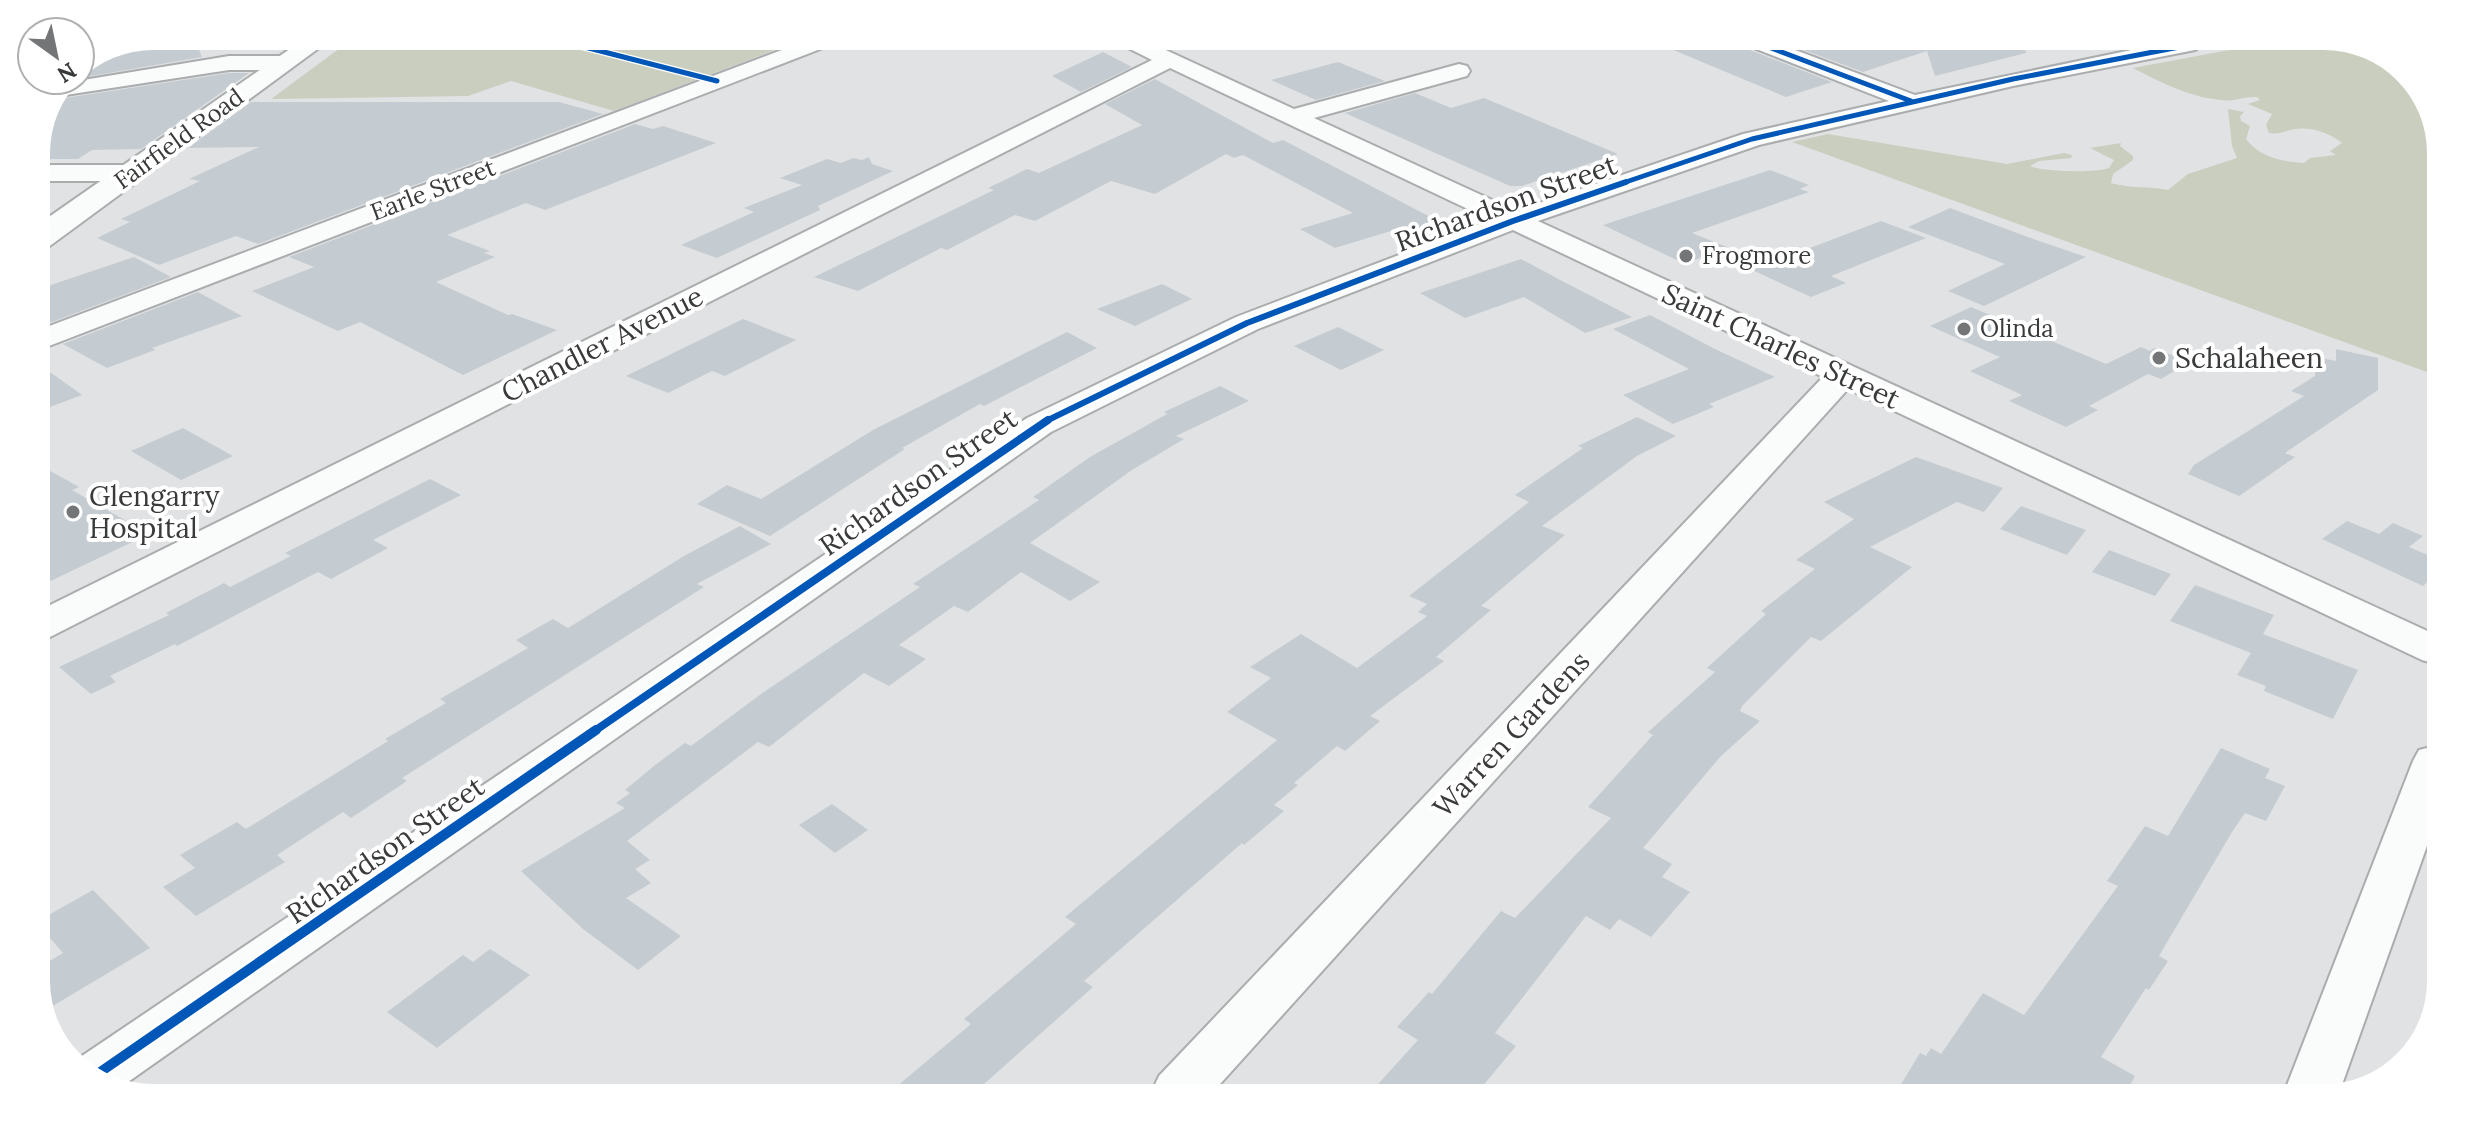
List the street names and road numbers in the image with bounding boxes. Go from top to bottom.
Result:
street label: Fairfield Road [108,81,250,196]
street label: Richardson Street [1390,146,1622,260]
street label: Earle Street [366,151,500,228]
street label: Saint Charles Street [1656,275,1906,417]
street label: Chandler Avenue [495,278,709,410]
street label: Richardson Street [812,400,1024,564]
street label: Warren Gardens [1425,643,1597,825]
street label: Richardson Street [279,768,491,932]

